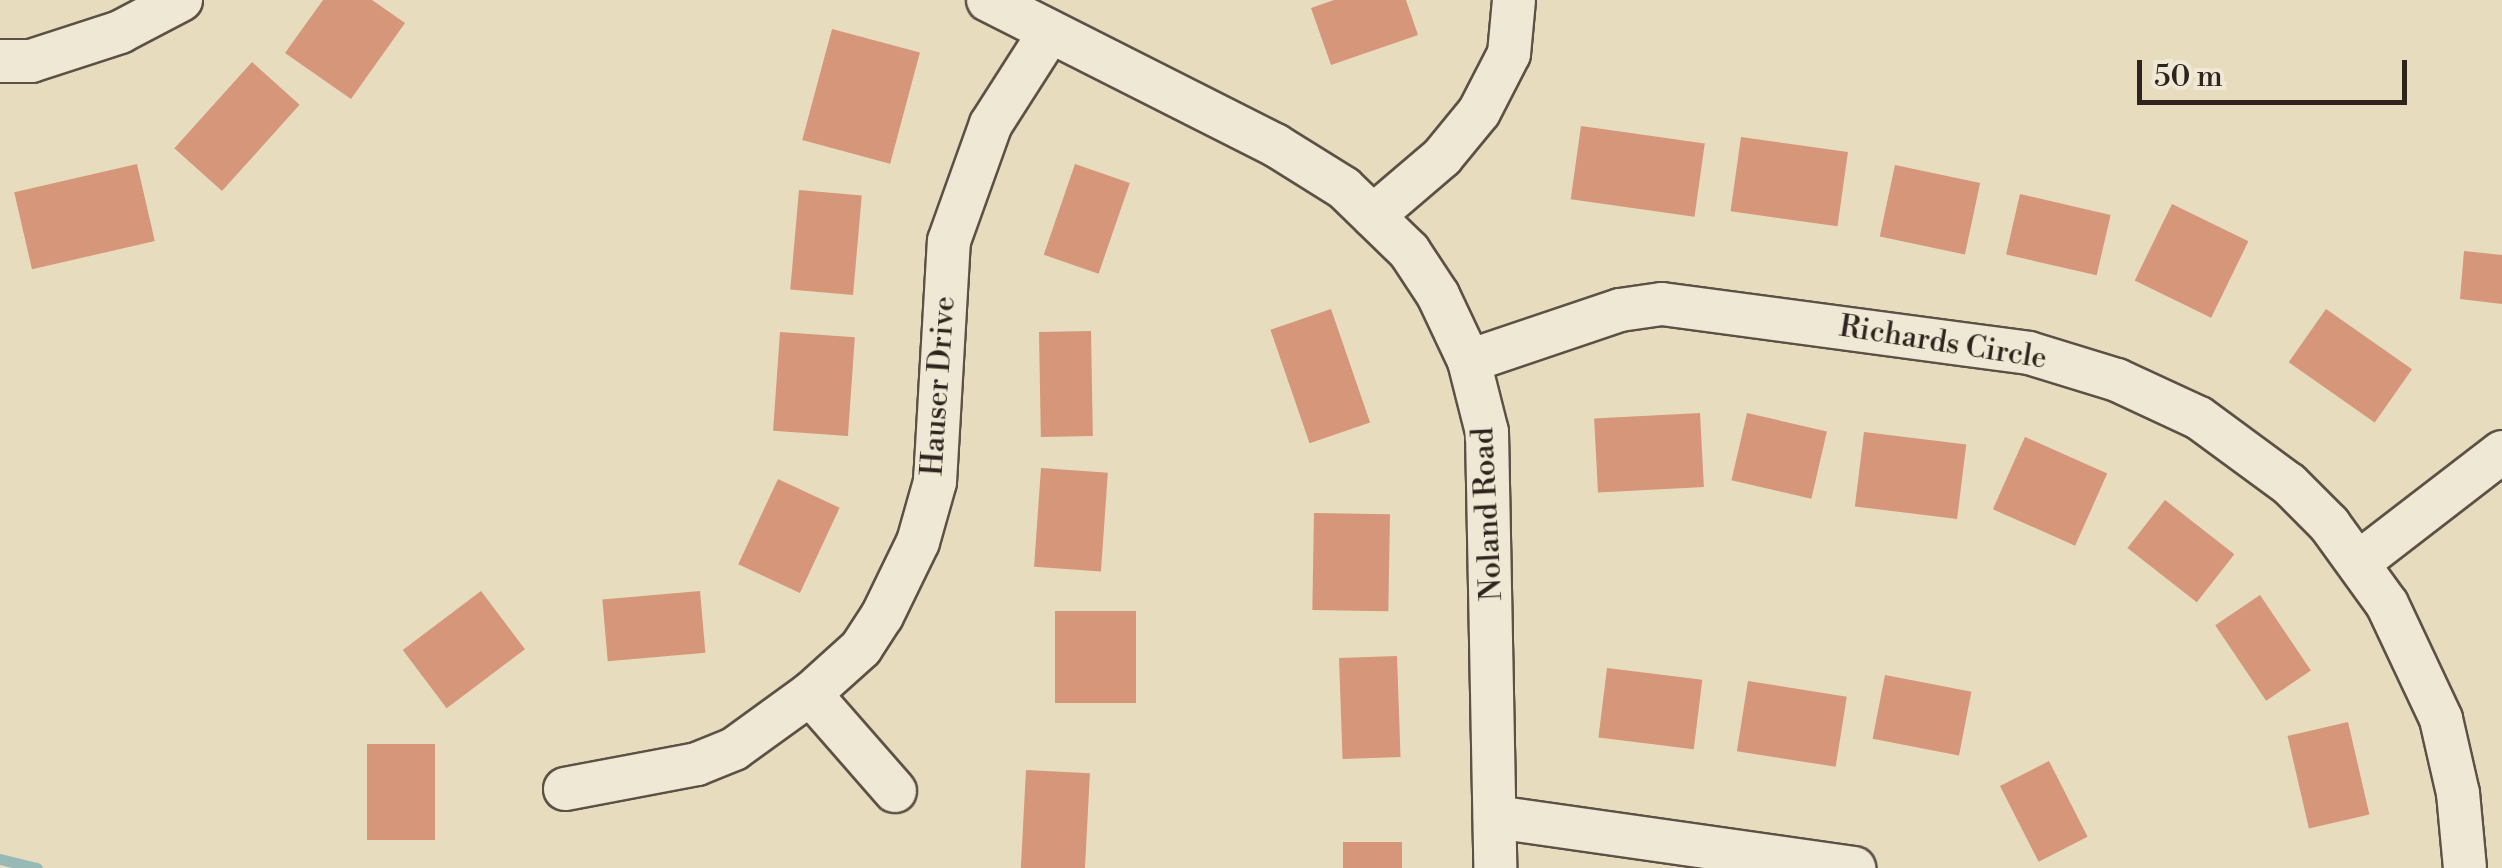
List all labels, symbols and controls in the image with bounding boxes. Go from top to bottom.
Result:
scale bar [2142,40,2412,102]
text: 50 m [2154,58,2223,96]
street label: Hauser Drive [915,295,963,477]
street label: Richards Circle [1837,309,2049,377]
street label: Noland Road [1465,426,1511,602]

